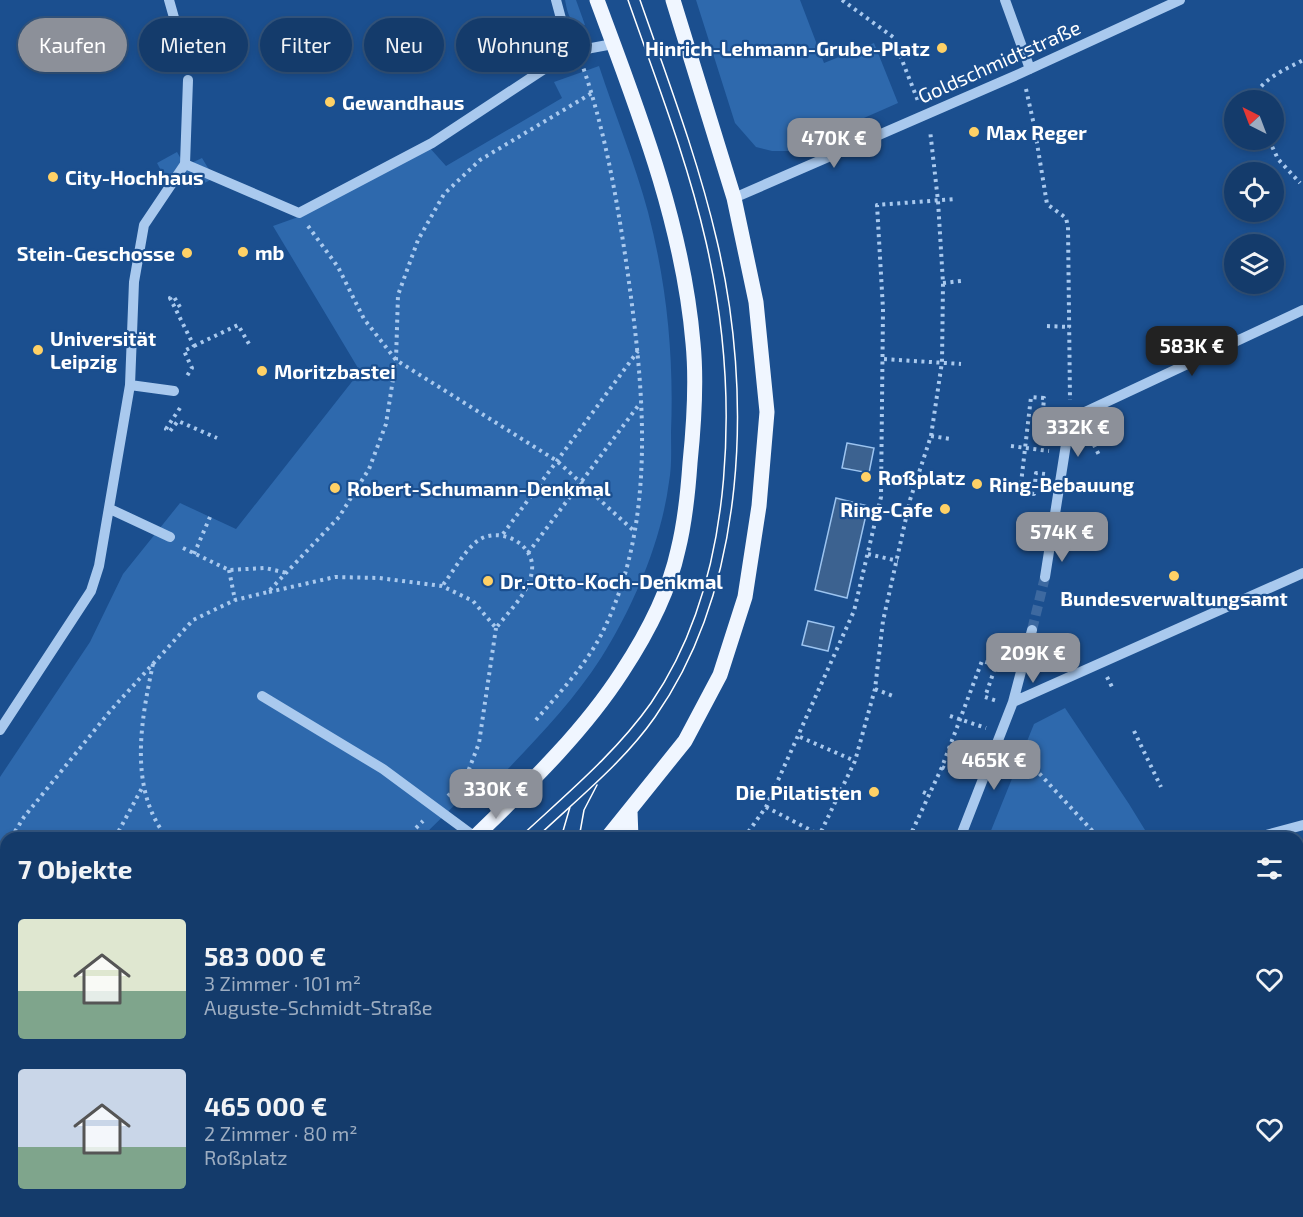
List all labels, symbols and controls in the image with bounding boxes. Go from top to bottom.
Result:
street label: Goldschmidtstraße [914,14,1084,108]
chip: Kaufen [18,18,127,72]
chip: Mieten [139,18,248,72]
chip: Filter [260,18,352,72]
chip: Neu [364,18,444,72]
chip: Wohnung [456,18,590,72]
place label: Hinrich-Lehmann-Grube-Platz [645,36,930,60]
marker: Hinrich-Lehmann-Grube-Platz [935,41,949,55]
place label: Gewandhaus [342,90,464,114]
north arrow [1224,90,1284,150]
map controls [1224,90,1284,294]
marker: Gewandhaus [323,95,337,109]
pin: 470K € [785,118,883,169]
place label: Max Reger [986,120,1087,144]
text: 470K € [801,125,867,149]
marker: Max Reger [967,125,981,139]
button: locate [1224,162,1284,222]
place label: City-Hochhaus [65,165,204,190]
marker: City-Hochhaus [46,170,60,184]
button: layers [1224,234,1284,294]
place label: mb [255,240,285,264]
place label: Stein-Geschosse [17,241,175,265]
marker: mb [236,245,250,259]
marker: Stein-Geschosse [180,246,194,260]
place label: Universität Leipzig [50,326,156,373]
pin: 583K € [1143,326,1241,377]
text: 583K € [1160,333,1224,357]
marker: Universität Leipzig [31,343,45,357]
place label: Moritzbastei [274,359,396,383]
marker: Moritzbastei [255,364,269,378]
pin: 332K € [1029,407,1127,458]
text: 332K € [1046,414,1110,438]
place label: Roßplatz [878,465,965,489]
marker: Roßplatz [859,470,873,484]
place label: Ring-Bebauung [989,472,1134,496]
place label: Robert-Schumann-Denkmal [347,476,611,500]
marker: Ring-Bebauung [970,477,984,491]
marker: Robert-Schumann-Denkmal [328,481,342,495]
place label: Ring-Cafe [840,497,933,521]
marker: Ring-Cafe [938,502,952,516]
pin: 574K € [1013,512,1111,563]
text: 574K € [1030,519,1094,543]
place label: Dr.-Otto-Koch-Denkmal [500,569,723,593]
marker: Bundesverwaltungsamt [1167,569,1181,583]
marker: Dr.-Otto-Koch-Denkmal [481,574,495,588]
place label: Bundesverwaltungsamt [1060,586,1288,610]
pin: 209K € [984,633,1082,684]
text: 209K € [1000,640,1066,664]
pin: 465K € [945,740,1043,791]
text: 465K € [961,747,1027,771]
pin: 330K € [447,769,545,820]
text: 330K € [464,776,528,800]
place label: Die Pilatisten [736,780,862,804]
marker: Die Pilatisten [867,785,881,799]
icon: filters [1253,852,1286,885]
text: 7 Objekte [18,853,132,884]
text: 583 000 € [204,940,326,971]
icon: home [66,943,138,1015]
icon: heart [1253,963,1286,996]
text: 3 Zimmer · 101 m² [204,971,361,995]
text: Auguste-Schmidt-Straße [204,995,432,1019]
text: 465 000 € [204,1090,327,1121]
icon: home [66,1093,138,1165]
icon: heart [1253,1113,1286,1146]
text: 2 Zimmer · 80 m² [204,1121,357,1145]
text: Roßplatz [204,1145,287,1169]

